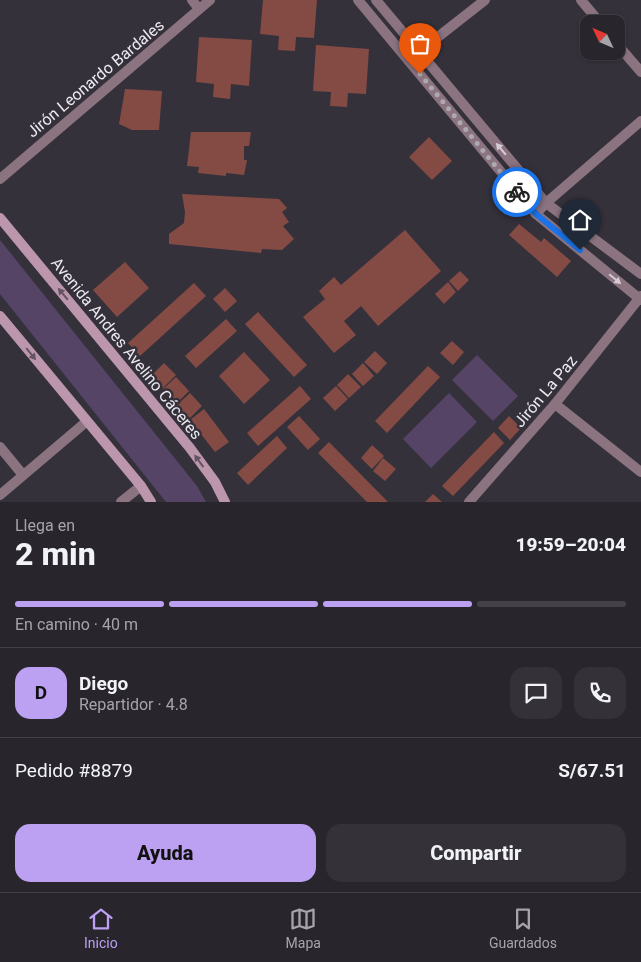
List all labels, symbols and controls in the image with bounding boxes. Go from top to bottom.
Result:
street label: Jirón Leonardo Bardales [23,15,168,141]
north arrow [580,15,625,60]
map controls [580,15,625,60]
pin [399,23,441,74]
icon: bag [406,30,434,58]
one-way arrow [496,143,507,156]
courier [492,167,542,217]
icon: bike [503,178,531,206]
pin [559,199,601,250]
icon: home [566,206,594,234]
street label: Avenida Andres Avelino Cáceres [47,253,206,443]
one-way arrow [609,274,622,285]
one-way arrow [58,288,69,301]
one-way arrow [25,347,36,360]
street label: Jirón La Paz [510,352,581,431]
one-way arrow [194,455,205,468]
text: Llega en [15,516,75,535]
text: 19:59–20:04 [515,533,626,556]
text: 2 min [15,535,96,573]
text: En camino · 40 m [15,615,138,634]
button: chat [510,667,562,719]
button: phone [574,667,626,719]
text: Diego [79,672,128,695]
text: D [35,681,47,704]
text: Repartidor · 4.8 [79,695,188,714]
text: Pedido #8879 [15,759,133,782]
text: S/67.51 [558,759,626,782]
button: Ayuda [15,824,316,882]
button: Compartir [326,824,626,882]
tab: Inicio [84,905,118,951]
tab: Mapa [286,905,321,951]
tab: Guardados [489,905,557,951]

